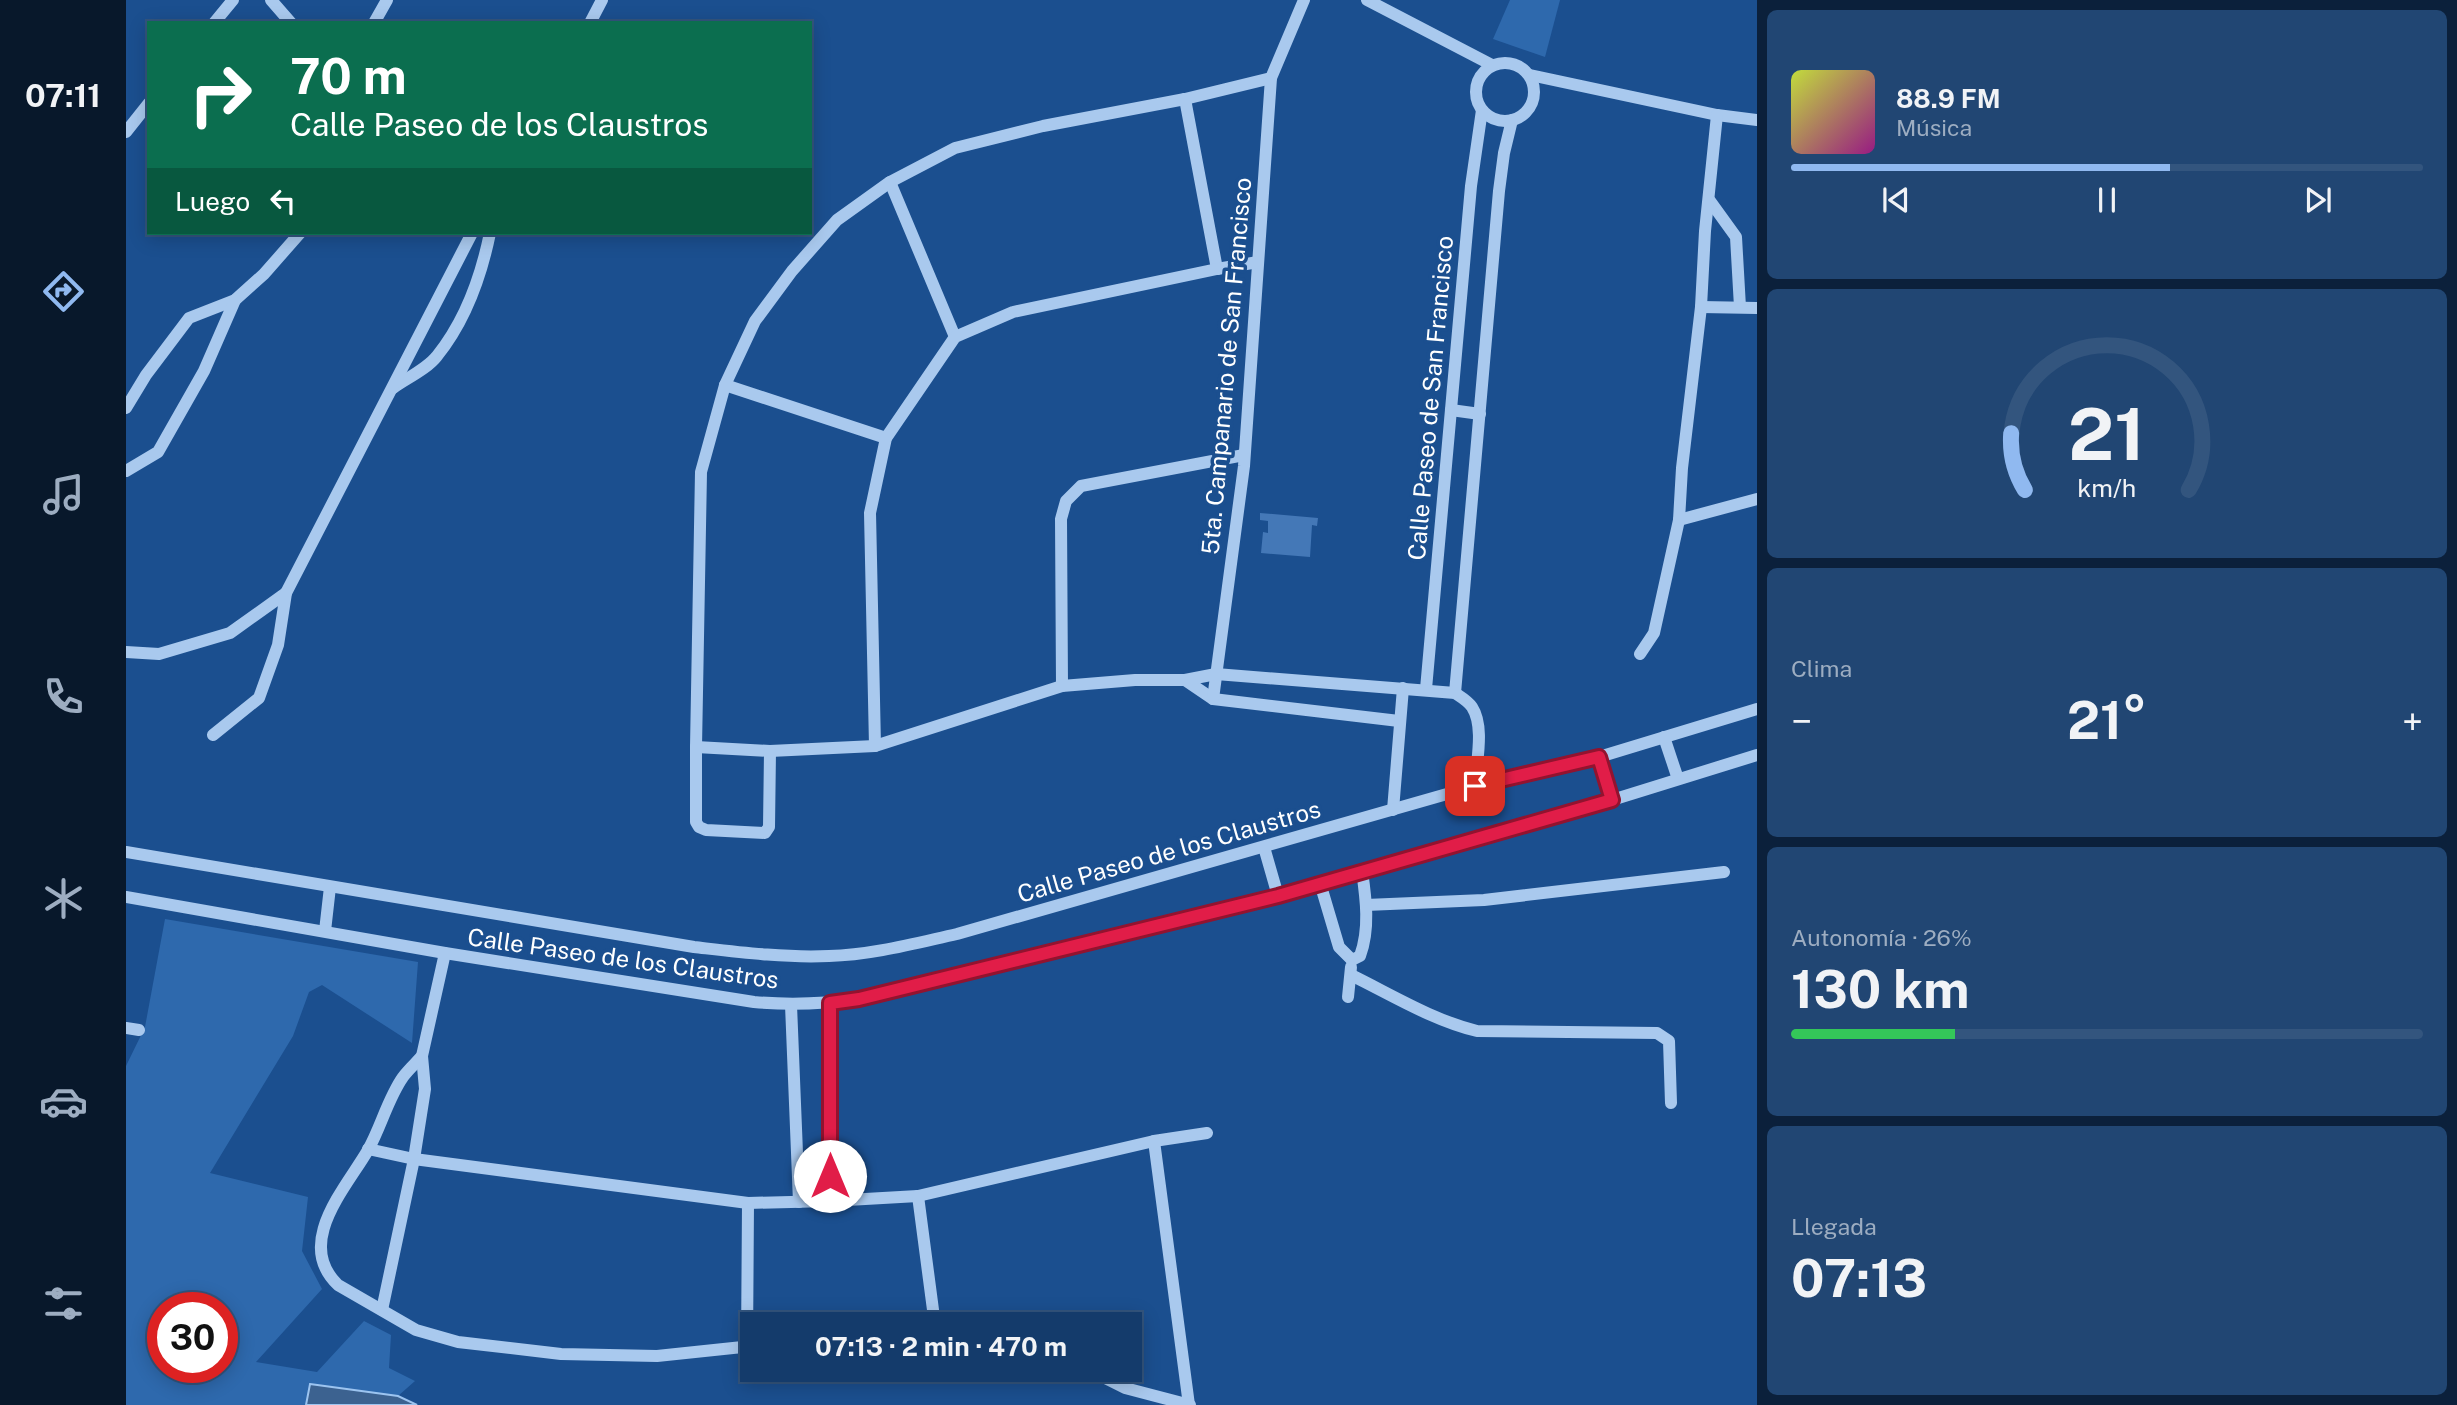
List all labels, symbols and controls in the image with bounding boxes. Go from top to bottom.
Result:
text: 70 m [290,47,407,105]
icon: right [175,49,266,140]
text: 07:11 [25,77,101,114]
text: 88.9 FM [1896,83,2001,114]
text: Calle Paseo de los Claustros [290,106,709,143]
text: Música [1896,114,1972,141]
street label: 5ta. Campanario de San Francisco [1196,176,1256,556]
icon: previous [1877,181,1915,219]
icon: pause [2088,181,2126,219]
icon: next [2299,181,2337,219]
icon: left [264,182,302,220]
text: Luego [175,186,250,217]
street label: Calle Paseo de San Francisco [1402,234,1458,561]
icon: directions [39,267,88,316]
text: 21 [2068,391,2146,476]
icon: music [39,470,88,519]
text: km/h [2078,472,2136,502]
text: Clima [1791,655,1852,682]
icon: phone [39,672,88,721]
text: 21° [2067,690,2147,751]
text: − [1791,699,1812,744]
text: + [2402,699,2423,744]
pin [1445,756,1505,816]
icon: arrive [1456,767,1494,805]
street label: Calle Paseo de los Claustros [1014,794,1323,908]
icon: climate [39,874,88,923]
street label: Calle Paseo de los Claustros [466,922,781,994]
text: Autonomía · 26% [1791,924,1972,951]
text: 130 km [1791,959,1970,1020]
icon: car [39,1077,88,1126]
position arrow [793,1139,867,1213]
text: Llegada [1791,1213,1877,1240]
text: 07:13 [1791,1248,1927,1309]
icon: filters [39,1279,88,1328]
speed limit sign: 30 [147,1292,238,1383]
text: 07:13 · 2 min · 470 m [815,1331,1067,1362]

